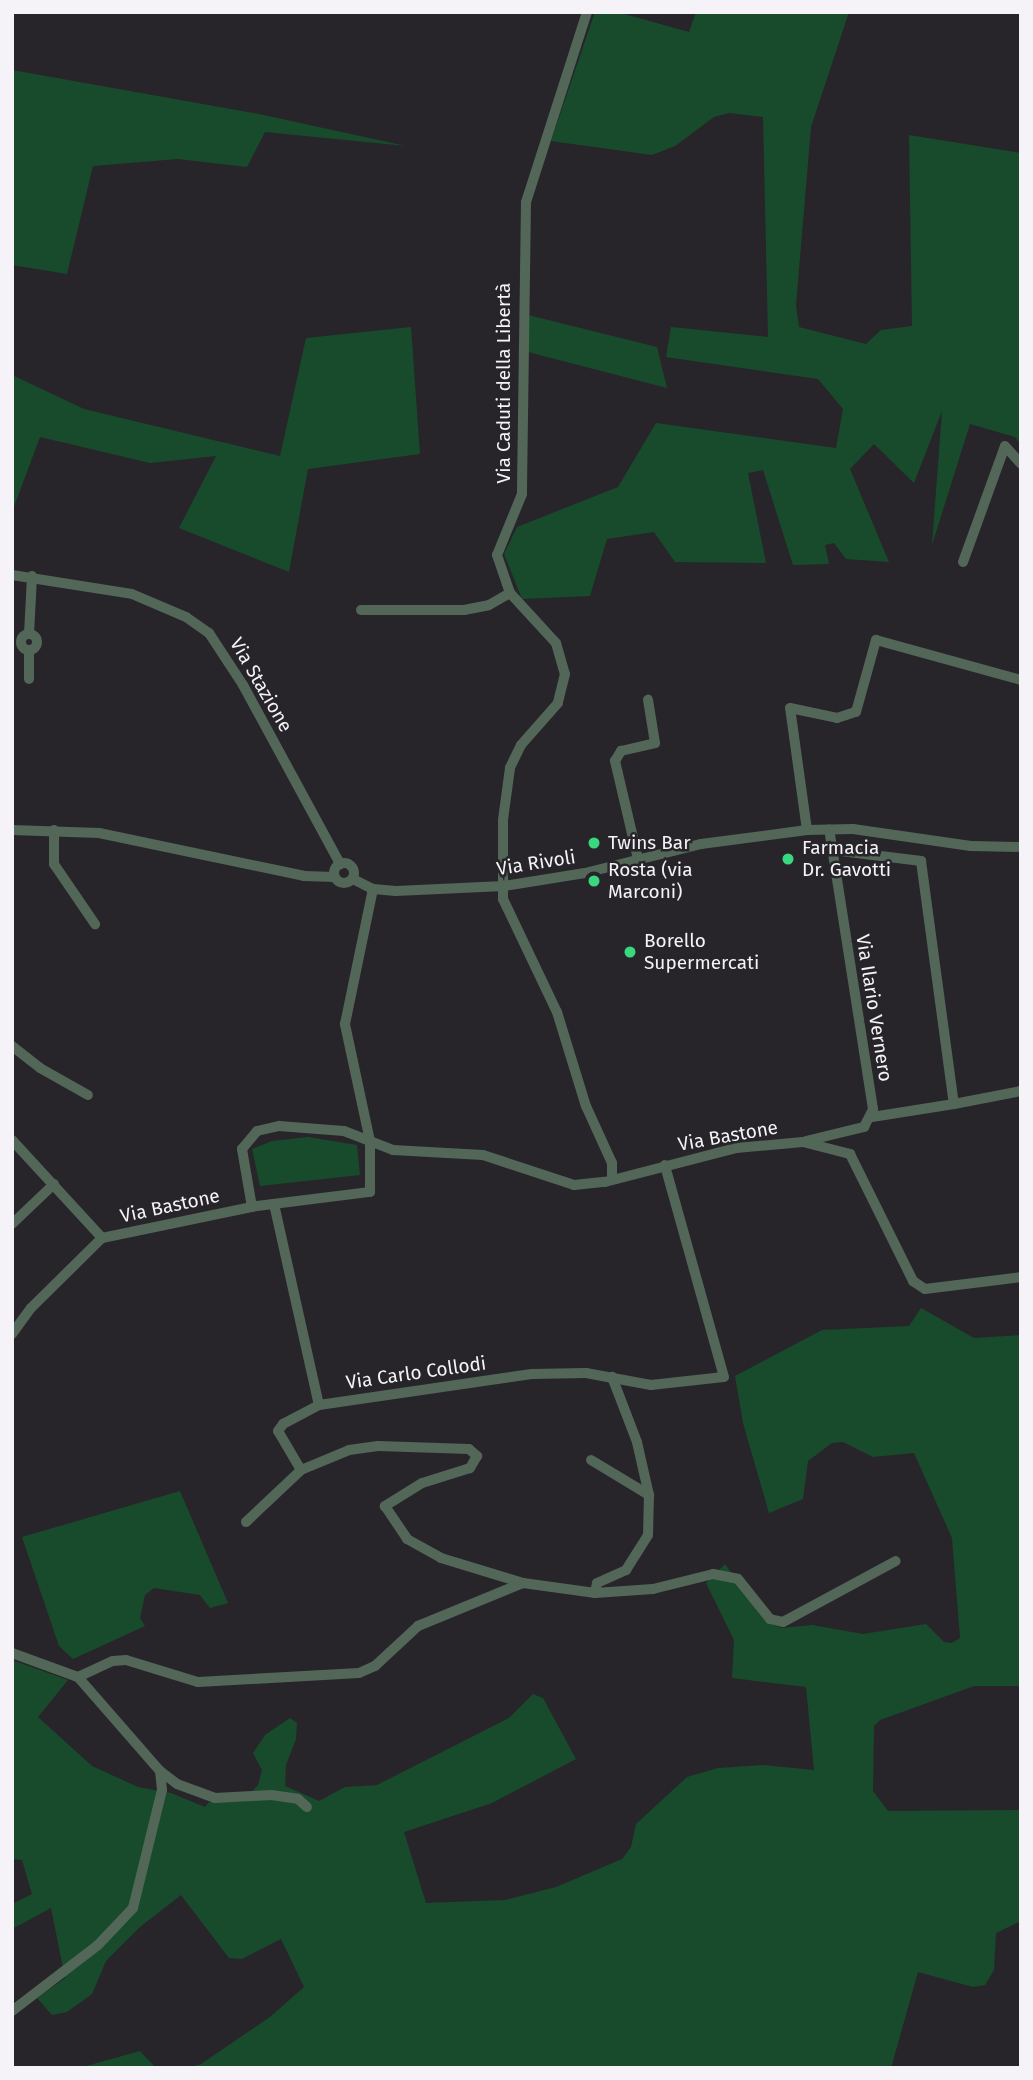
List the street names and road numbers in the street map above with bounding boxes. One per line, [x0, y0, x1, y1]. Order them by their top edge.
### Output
street label: Via Caduti della Libertà [493, 283, 515, 483]
street label: Via Stazione [225, 634, 297, 736]
street label: Via Rivoli [495, 846, 577, 880]
street label: Via Ilario Vernero [851, 933, 897, 1083]
street label: Via Bastone [676, 1116, 780, 1156]
street label: Via Bastone [118, 1184, 222, 1228]
street label: Via Carlo Collodi [344, 1352, 488, 1394]

